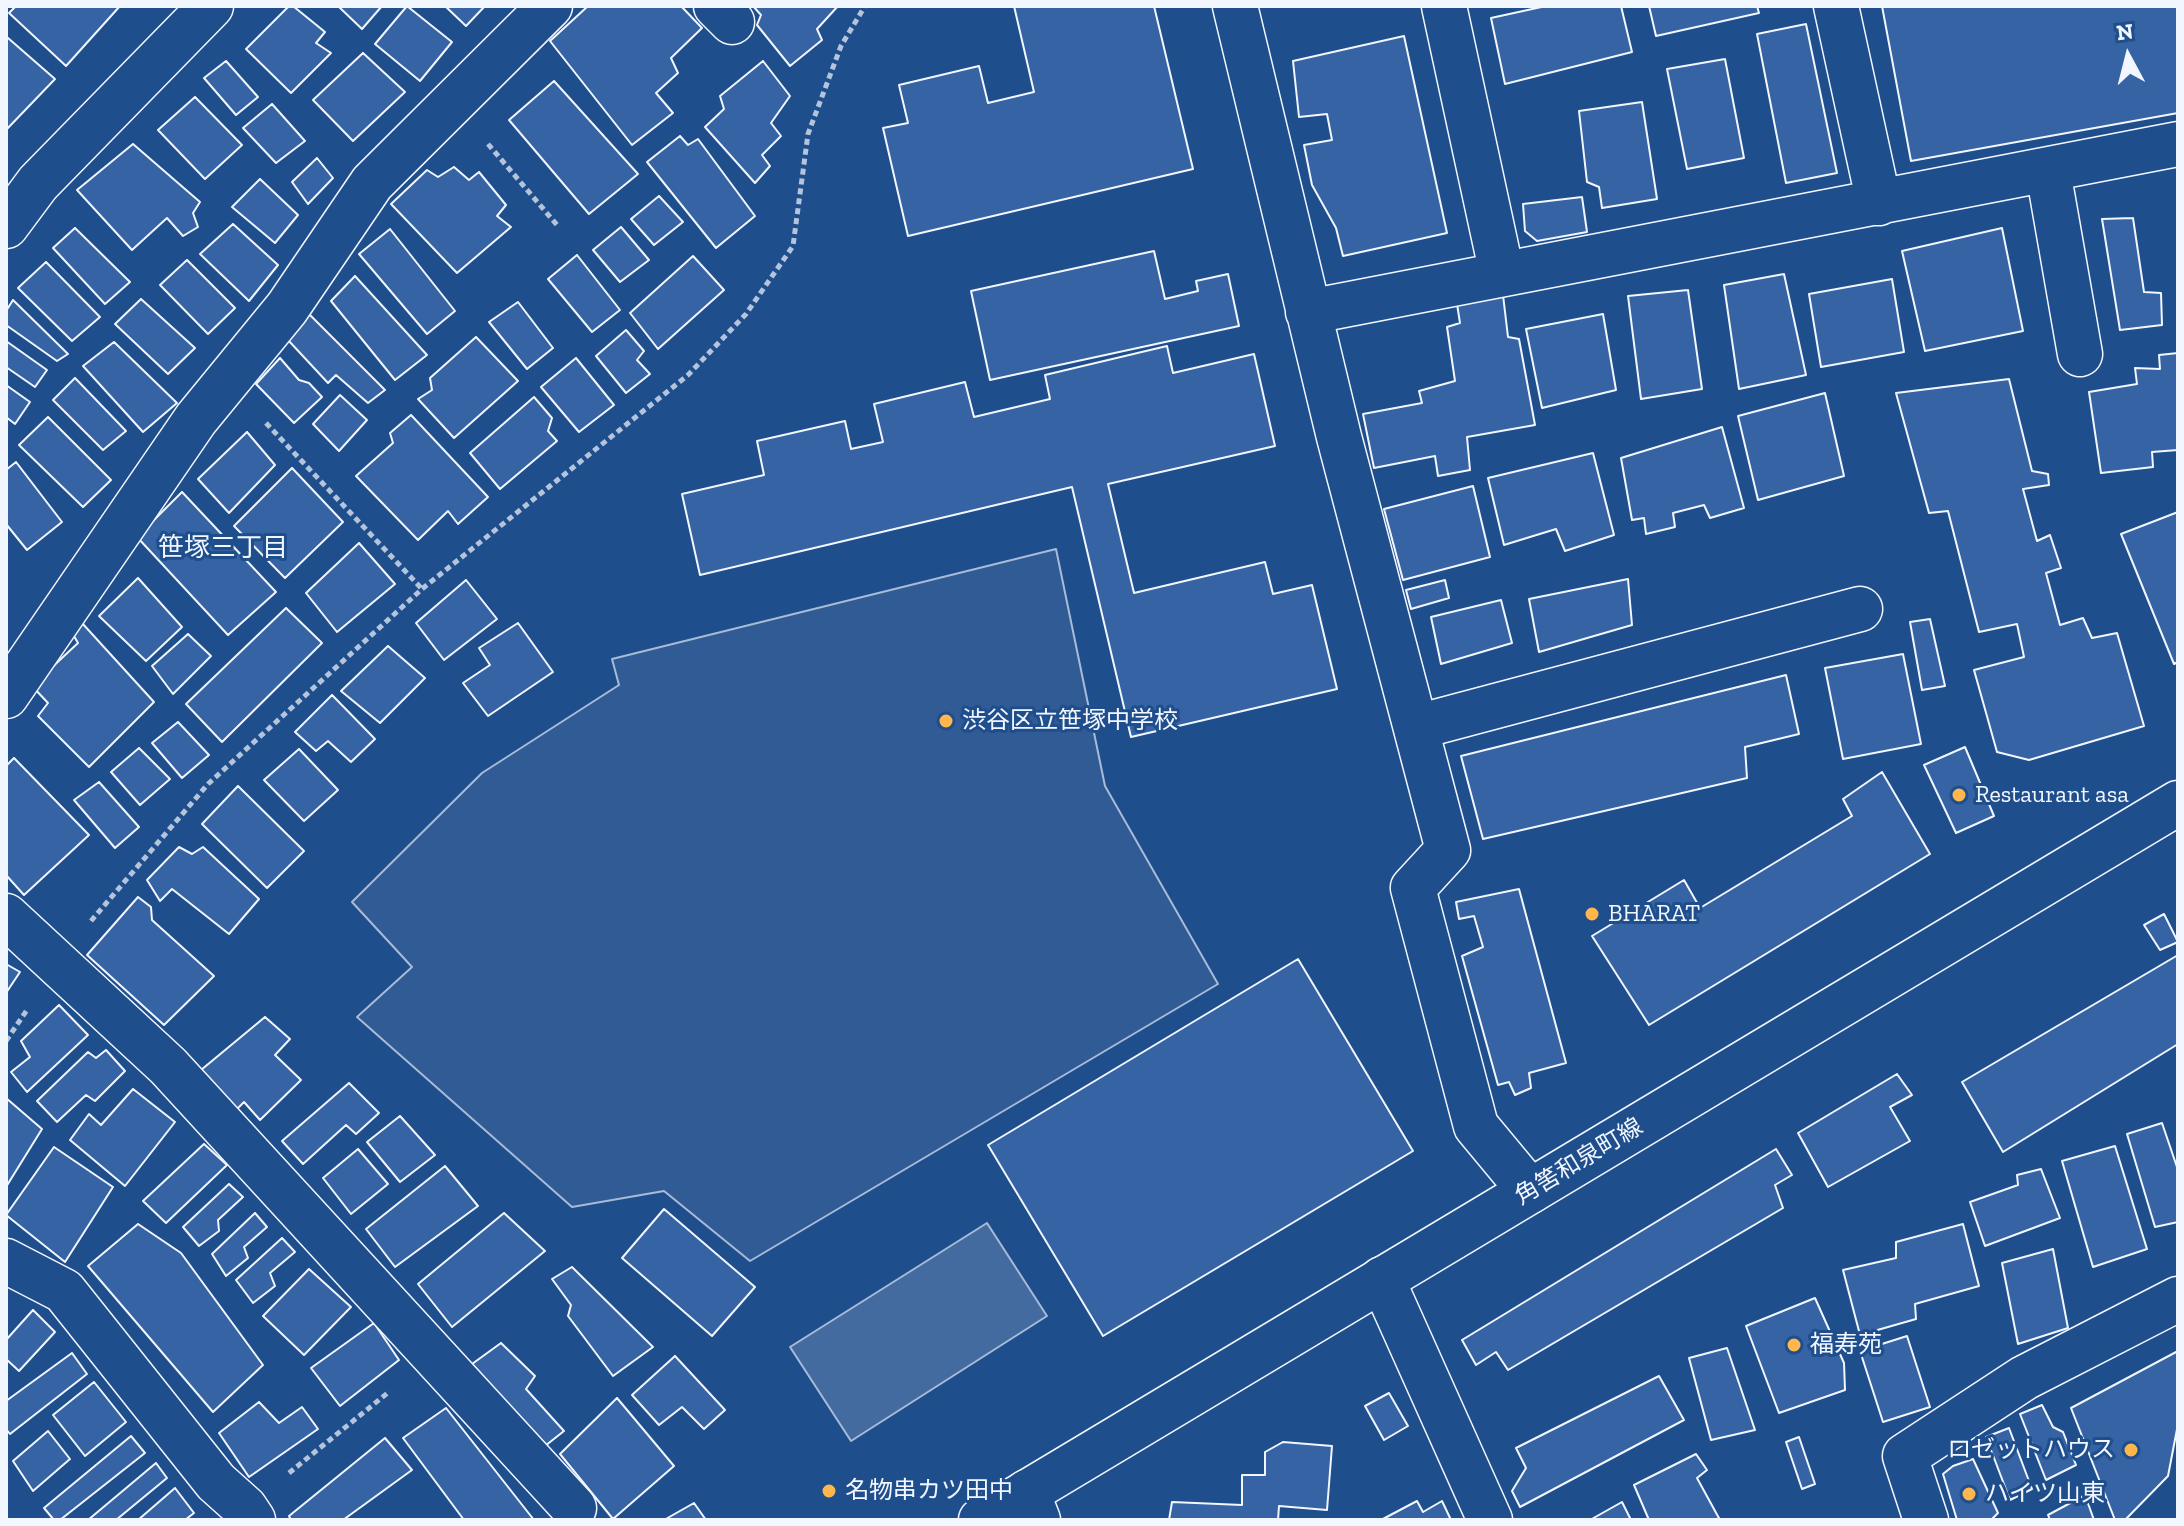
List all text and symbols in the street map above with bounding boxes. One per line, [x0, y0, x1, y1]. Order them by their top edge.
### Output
north arrow [2088, 16, 2168, 96]
text: N [2115, 17, 2135, 46]
district label: 笹塚三丁目 [158, 533, 288, 565]
place label: 渋谷区立笹塚中学校 [962, 707, 1178, 735]
marker: 渋谷区立笹塚中学校 [937, 712, 955, 730]
place label: Restaurant asa [1975, 781, 2129, 809]
marker: Restaurant asa [1950, 786, 1968, 804]
place label: BHARAT [1608, 900, 1700, 928]
marker: BHARAT [1583, 905, 1601, 923]
street label: 角筈和泉町線 [1510, 1113, 1648, 1211]
place label: 福寿苑 [1810, 1331, 1882, 1359]
marker: 福寿苑 [1785, 1336, 1803, 1354]
place label: ロゼットハウス [1947, 1436, 2115, 1464]
marker: ロゼットハウス [2122, 1441, 2140, 1459]
place label: 名物串カツ田中 [845, 1477, 1013, 1505]
place label: ハイツ山東 [1985, 1480, 2105, 1508]
marker: 名物串カツ田中 [820, 1482, 838, 1500]
marker: ハイツ山東 [1960, 1485, 1978, 1503]

